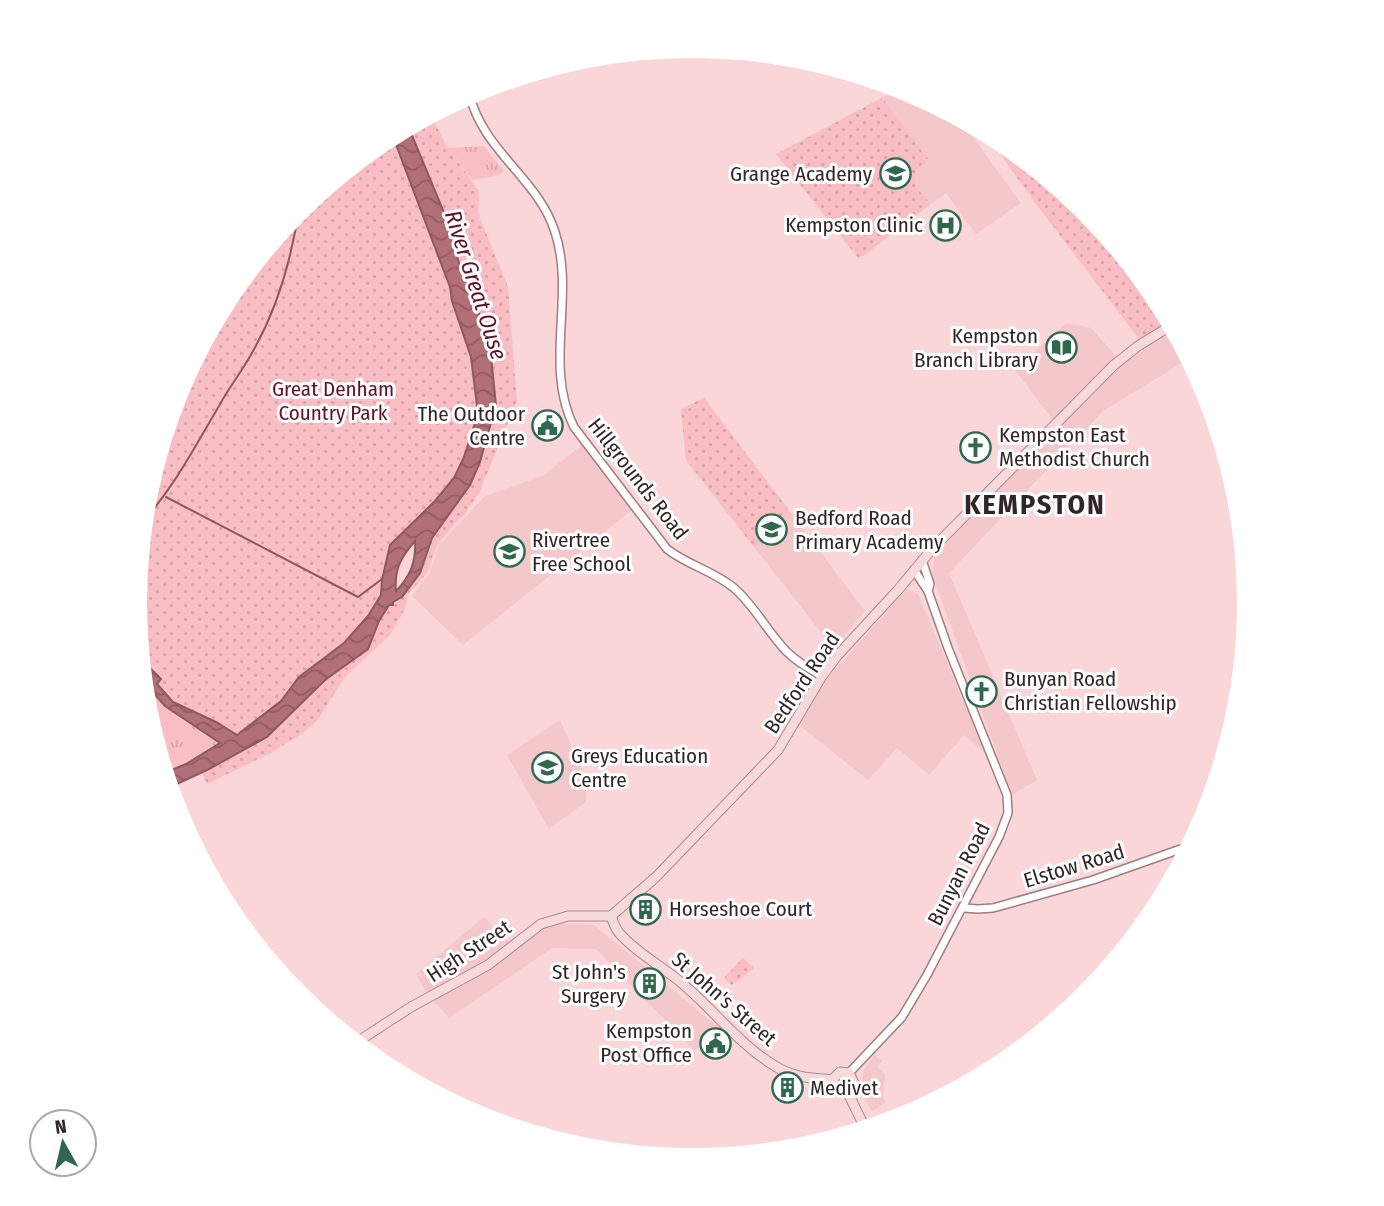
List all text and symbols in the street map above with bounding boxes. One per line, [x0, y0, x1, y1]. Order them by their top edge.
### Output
school or university icon: Grange Academy [878, 157, 912, 191]
place label: Grange Academy [730, 161, 873, 187]
water label: River Great Ouse [439, 207, 513, 363]
hospital icon: Kempston Clinic [929, 208, 963, 242]
place label: Kempston Clinic [785, 212, 923, 238]
place label: Kempston Branch Library [914, 323, 1039, 373]
library icon: Kempston Branch Library [1044, 331, 1078, 365]
park label: Great Denham Country Park [272, 376, 394, 426]
place label: The Outdoor Centre [418, 401, 526, 451]
public building icon: The Outdoor Centre [531, 409, 565, 443]
street label: Hillgrounds Road [582, 413, 694, 545]
place label: Kempston East Methodist Church [999, 422, 1150, 472]
church icon: Kempston East Methodist Church [959, 430, 993, 464]
district label: KEMPSTON [964, 488, 1106, 521]
place label: Bedford Road Primary Academy [795, 505, 944, 555]
school or university icon: Bedford Road Primary Academy [755, 513, 789, 547]
place label: Rivertree Free School [532, 527, 631, 577]
school or university icon: Rivertree Free School [492, 535, 526, 569]
street label: Bedford Road [759, 627, 845, 739]
place label: Bunyan Road Christian Fellowship [1004, 666, 1177, 716]
church icon: Bunyan Road Christian Fellowship [964, 674, 998, 708]
place label: Greys Education Centre [571, 743, 708, 793]
school or university icon: Greys Education Centre [531, 751, 565, 785]
street label: Bunyan Road [922, 818, 996, 930]
street label: Elstow Road [1020, 838, 1128, 894]
building icon: Horseshoe Court [629, 892, 663, 926]
place label: Horseshoe Court [669, 896, 812, 922]
street label: High Street [422, 914, 516, 988]
street label: St John's Street [666, 946, 782, 1052]
place label: St John's Surgery [552, 959, 627, 1009]
building icon: St John's Surgery [632, 967, 666, 1001]
place label: Kempston Post Office [600, 1018, 692, 1068]
public building icon: Kempston Post Office [698, 1026, 732, 1060]
building icon: Medivet [770, 1071, 804, 1105]
place label: Medivet [810, 1075, 878, 1101]
north arrow [28, 1108, 98, 1178]
text: N [53, 1114, 68, 1139]

